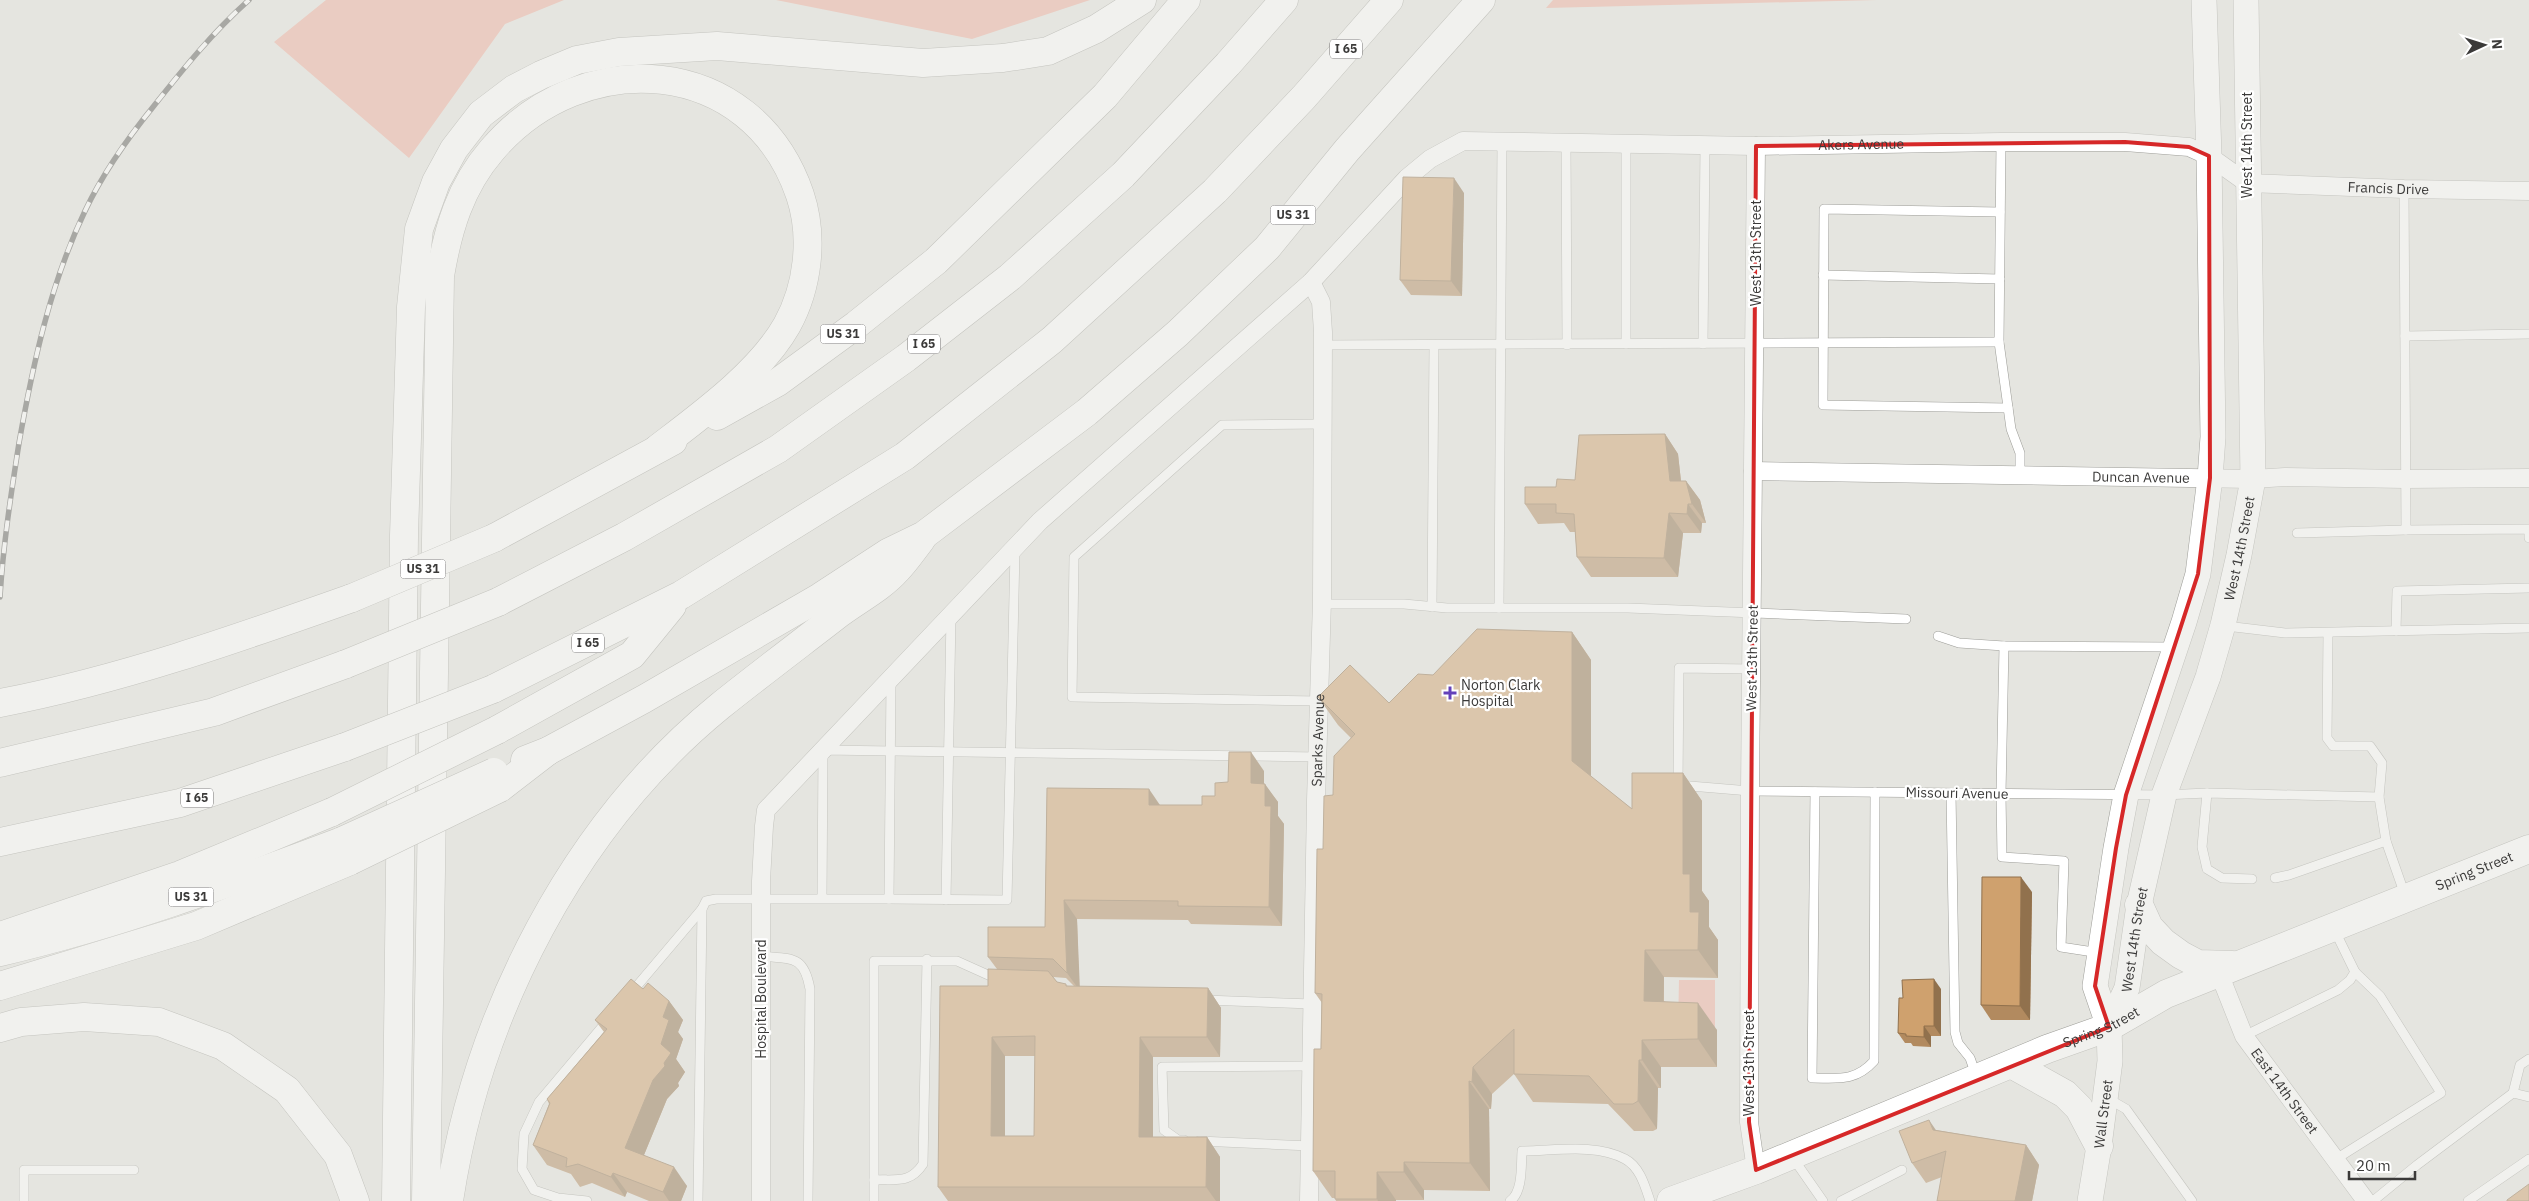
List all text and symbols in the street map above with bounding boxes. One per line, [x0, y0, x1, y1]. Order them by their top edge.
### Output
north arrow [2459, 20, 2509, 70]
text: N [2488, 38, 2506, 50]
road number: I 65 [1330, 40, 1362, 59]
street label: West 14th Street [2238, 92, 2256, 198]
street label: Akers Avenue [1818, 135, 1905, 154]
street label: Francis Drive [2347, 178, 2429, 198]
street label: West 13th Street [1747, 200, 1765, 306]
road number: US 31 [1270, 206, 1316, 224]
road number: US 31 [820, 324, 866, 344]
road number: I 65 [908, 334, 940, 354]
street label: Duncan Avenue [2092, 467, 2190, 487]
street label: West 14th Street [2220, 495, 2259, 602]
road number: US 31 [400, 560, 446, 578]
street label: West 13th Street [1742, 605, 1762, 711]
road number: I 65 [572, 634, 604, 652]
place label: Norton Clark Hospital [1461, 676, 1541, 710]
marker: Norton Clark Hospital [1443, 686, 1457, 700]
street label: Sparks Avenue [1307, 693, 1328, 787]
street label: Missouri Avenue [1905, 783, 2009, 803]
road number: I 65 [181, 788, 213, 808]
street label: Spring Street [2433, 847, 2516, 895]
street label: West 14th Street [2118, 885, 2152, 993]
road number: US 31 [168, 888, 214, 906]
street label: Hospital Boulevard [752, 939, 770, 1059]
street label: Spring Street [2060, 1002, 2143, 1052]
street label: West 13th Street [1740, 1010, 1758, 1116]
street label: East 14th Street [2247, 1044, 2322, 1137]
street label: Wall Street [2090, 1078, 2117, 1149]
scale bar [2349, 1148, 2415, 1180]
text: 20 m [2356, 1156, 2391, 1175]

